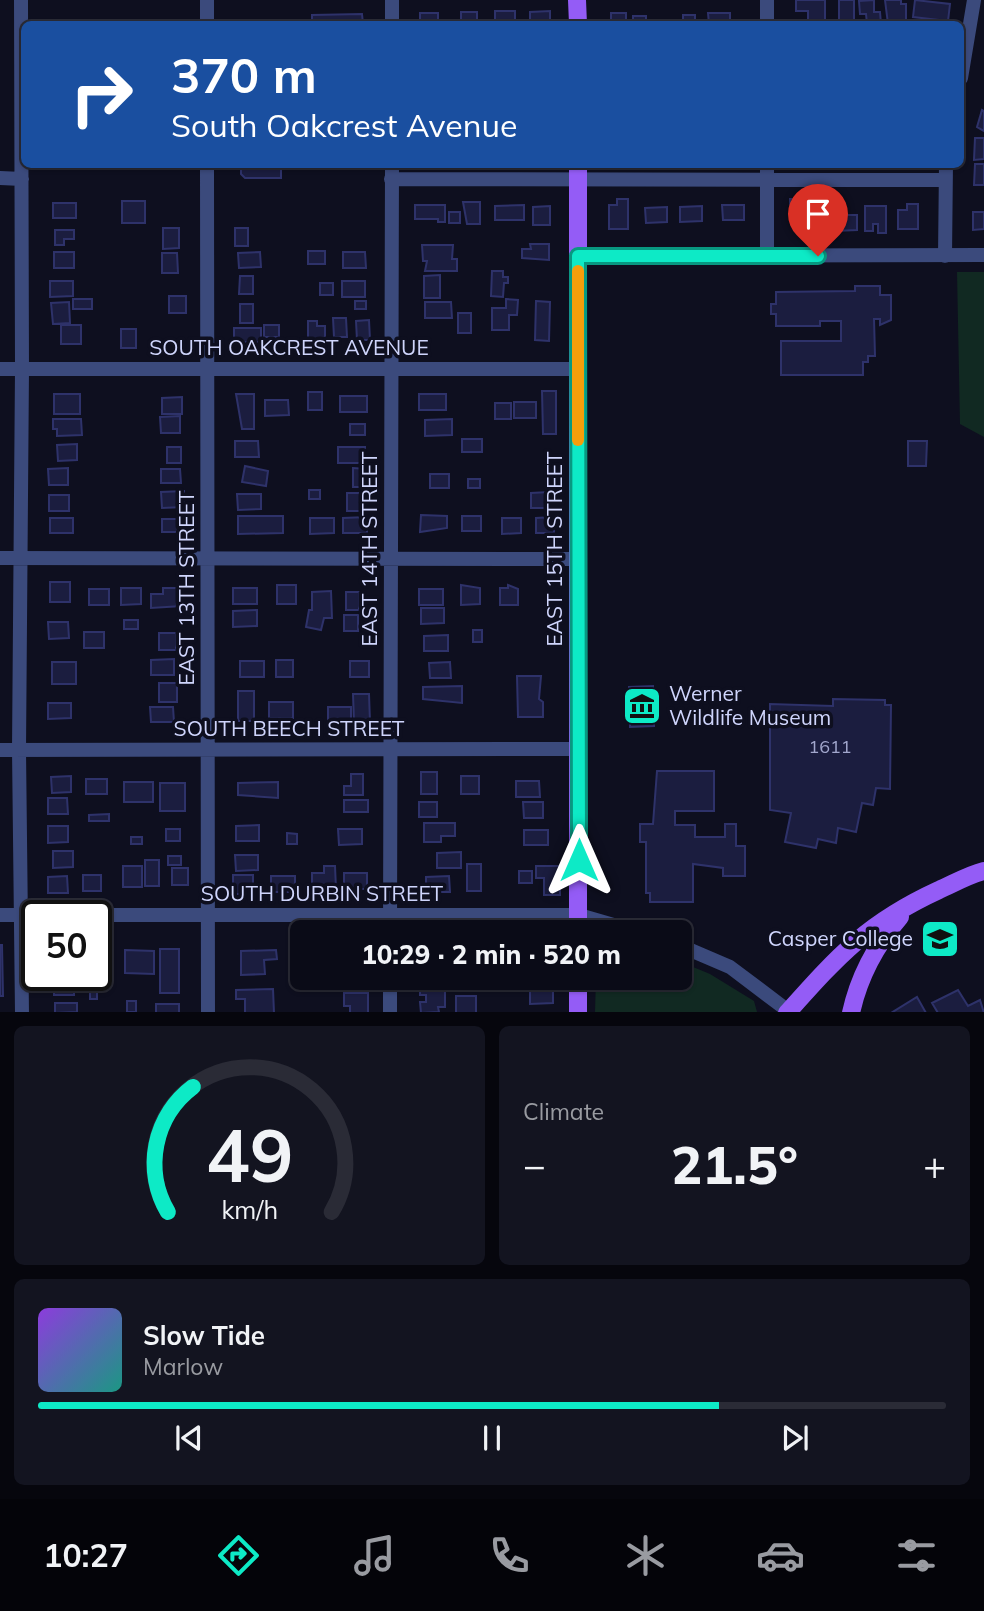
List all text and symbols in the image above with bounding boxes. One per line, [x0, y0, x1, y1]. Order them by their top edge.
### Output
text: 370 m [171, 44, 317, 105]
icon: right [56, 49, 147, 140]
text: South Oakcrest Avenue [171, 105, 517, 145]
pin [788, 184, 848, 256]
icon: arrive [799, 195, 837, 233]
street label: SOUTH OAKCREST AVENUE [149, 334, 429, 360]
street label: EAST 14TH STREET [356, 451, 382, 646]
street label: EAST 15TH STREET [541, 451, 567, 646]
street label: EAST 13TH STREET [173, 490, 199, 685]
place label: Werner Wildlife Museum [669, 680, 831, 730]
museum icon: Werner Wildlife Museum [621, 685, 663, 727]
street label: SOUTH BEECH STREET [174, 715, 405, 741]
house number: 1611 [808, 735, 852, 758]
position arrow [542, 823, 616, 897]
street label: SOUTH DURBIN STREET [201, 880, 444, 906]
speed limit sign: 50 [21, 900, 112, 991]
school or university icon: Casper College [919, 918, 961, 960]
place label: Casper College [768, 925, 913, 951]
text: 10:29 · 2 min · 520 m [361, 938, 621, 971]
text: Climate [523, 1097, 604, 1126]
text: 49 [206, 1109, 293, 1200]
text: 21.5° [671, 1132, 798, 1197]
text: − [523, 1141, 546, 1189]
text: + [923, 1141, 946, 1189]
text: km/h [221, 1193, 278, 1224]
text: Slow Tide [143, 1319, 265, 1352]
text: Marlow [143, 1352, 223, 1381]
icon: previous [170, 1419, 208, 1457]
icon: pause [473, 1419, 511, 1457]
icon: next [776, 1419, 814, 1457]
icon: directions [214, 1531, 263, 1580]
icon: music [350, 1531, 399, 1580]
icon: phone [485, 1531, 534, 1580]
icon: climate [621, 1531, 670, 1580]
icon: car [756, 1531, 805, 1580]
icon: filters [892, 1531, 941, 1580]
text: 10:27 [43, 1535, 128, 1575]

